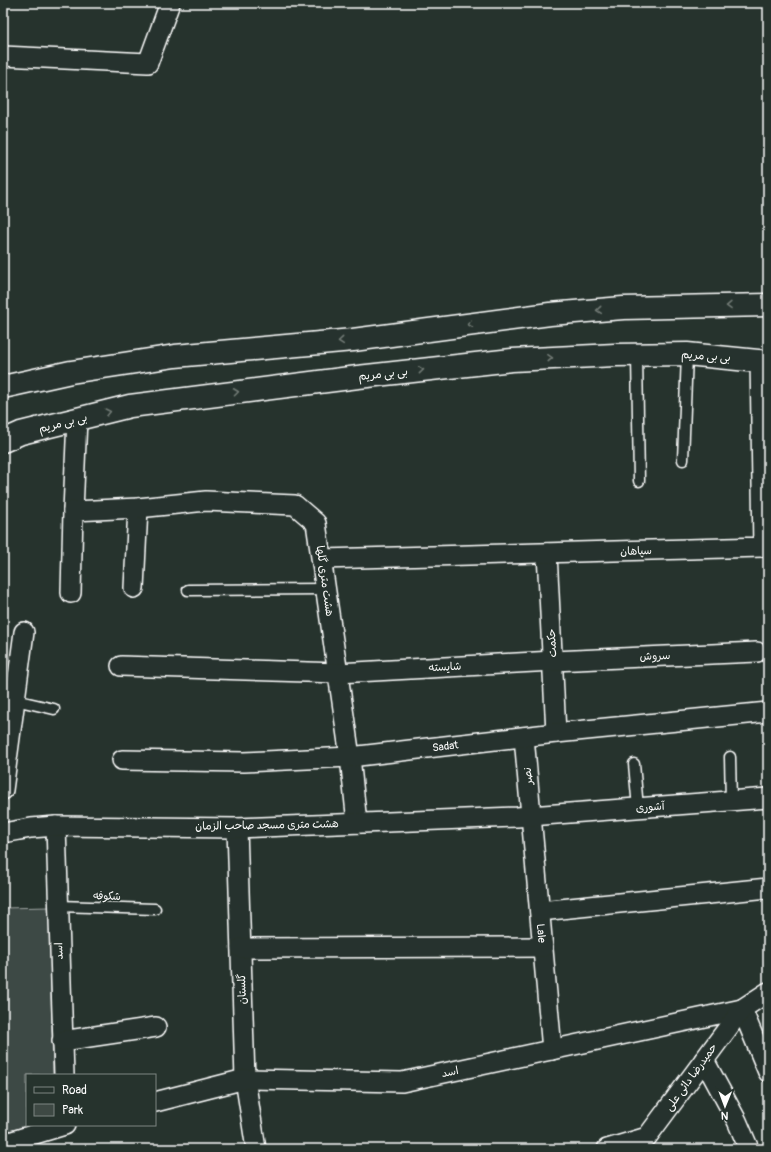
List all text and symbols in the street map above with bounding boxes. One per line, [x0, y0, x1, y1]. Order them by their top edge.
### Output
one-way arrow [726, 302, 732, 310]
one-way arrow [596, 305, 602, 314]
one-way arrow [467, 320, 473, 329]
one-way arrow [338, 336, 344, 345]
street label: بی بی مریم [681, 348, 731, 366]
one-way arrow [547, 354, 553, 363]
street label: بی بی مریم [358, 365, 409, 385]
one-way arrow [418, 366, 424, 375]
one-way arrow [233, 388, 239, 397]
one-way arrow [105, 408, 111, 416]
street label: بی بی مریم [37, 411, 89, 437]
street label: سپاهان [620, 544, 652, 558]
street label: هشت متری گلها [314, 545, 336, 617]
street label: حکمت [545, 628, 559, 658]
street label: سروش [639, 649, 671, 664]
street label: شایسته [428, 660, 462, 674]
street label: Sadat [431, 738, 460, 754]
street label: نصر [521, 767, 535, 786]
street label: آشوری [635, 799, 666, 815]
street label: هشت متری مسجد صاحب الزمان [195, 817, 339, 834]
street label: شکوفه [93, 889, 121, 904]
street label: Lale [534, 923, 549, 944]
street label: اسد [52, 942, 66, 960]
street label: گلستان [235, 973, 249, 1005]
street label: حمیدرضا دائی علی [662, 1041, 721, 1114]
street label: اسد [440, 1064, 460, 1080]
legend [26, 1074, 156, 1126]
text: Road [62, 1083, 87, 1098]
north arrow [705, 1086, 745, 1126]
text: Park [62, 1103, 83, 1118]
text: N [720, 1109, 729, 1122]

